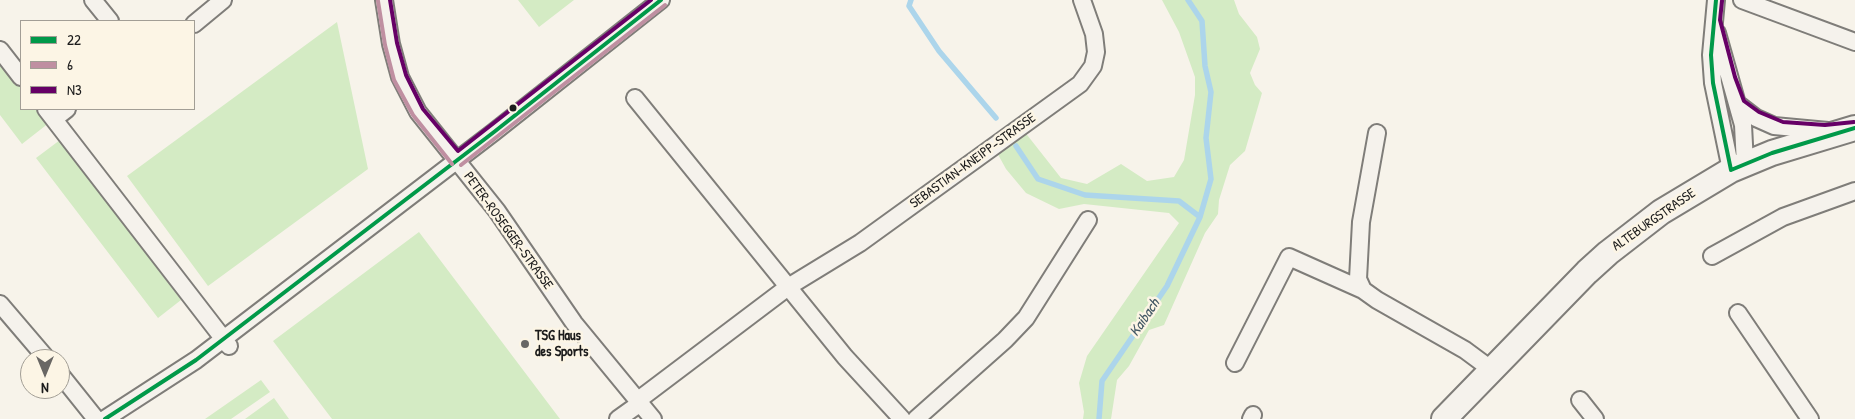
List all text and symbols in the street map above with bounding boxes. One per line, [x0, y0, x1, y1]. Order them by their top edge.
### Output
legend [20, 20, 195, 110]
text: 22 [67, 29, 81, 50]
text: 6 [67, 54, 73, 75]
text: N3 [67, 79, 82, 100]
unlabelled marker [508, 103, 518, 113]
street label: SEBASTIAN-KNEIPP-STRASSE [907, 110, 1039, 212]
street label: PETER-ROSEGGER-STRASSE [460, 169, 556, 293]
street label: ALTEBURGSTRASSE [1609, 185, 1699, 255]
water label: Kaibach [1126, 296, 1164, 340]
place label: TSG Haus des Sports [535, 328, 588, 361]
marker: TSG Haus des Sports [519, 338, 531, 350]
north arrow [20, 349, 70, 399]
text: N [41, 379, 49, 398]

